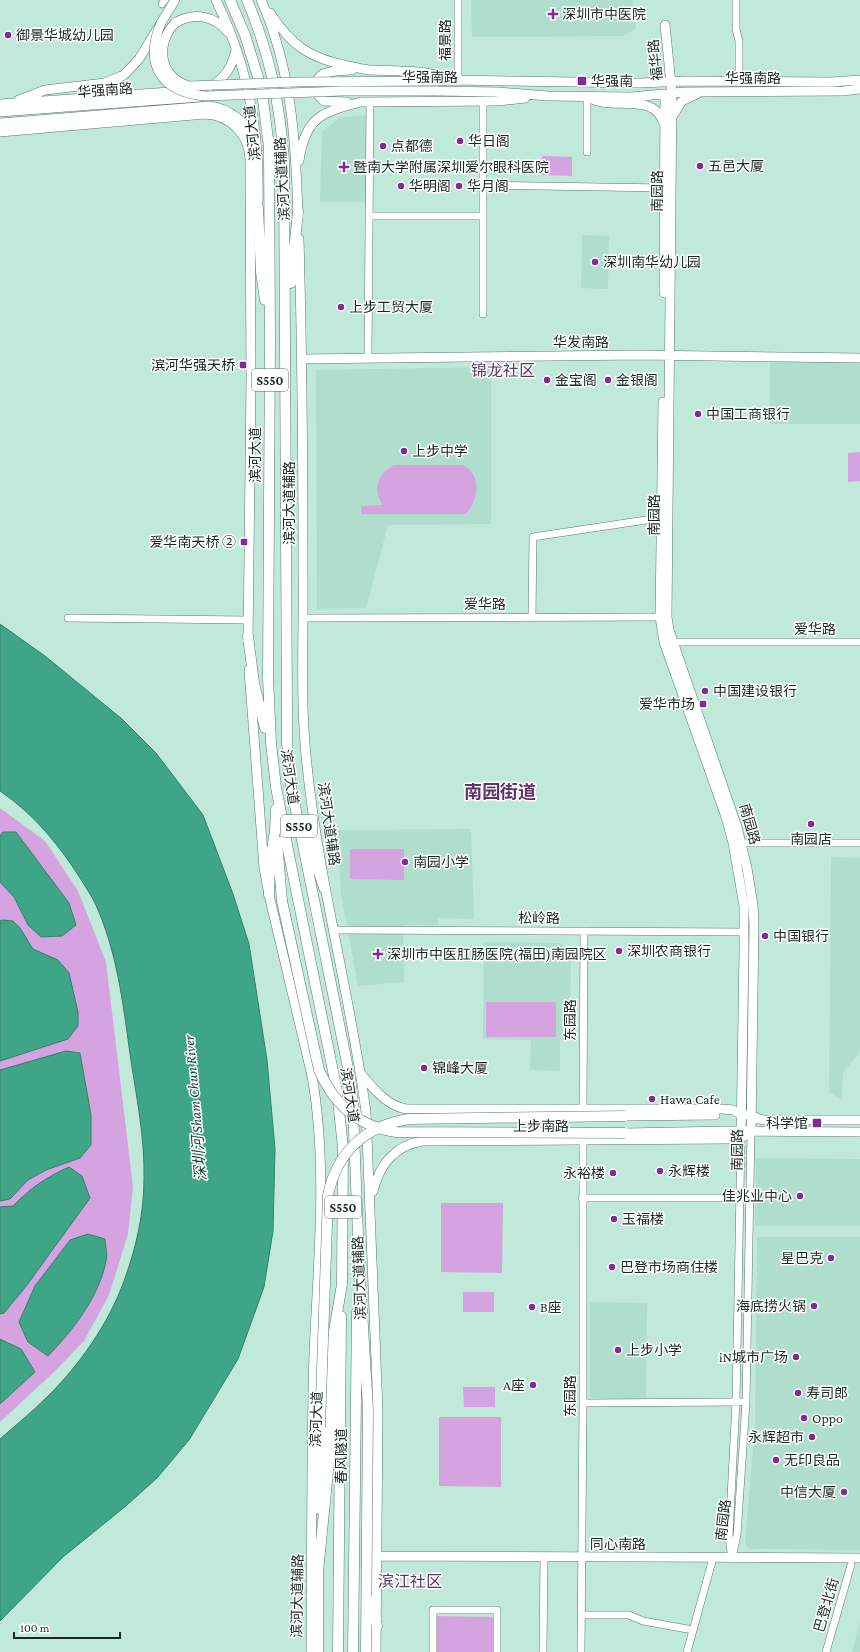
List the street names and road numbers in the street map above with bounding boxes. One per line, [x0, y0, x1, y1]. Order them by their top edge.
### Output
street label: 福景路 [437, 19, 453, 61]
street label: 福华路 [645, 38, 665, 82]
street label: 华强南路 [402, 69, 458, 85]
street label: 华强南路 [725, 70, 781, 86]
street label: 华强南路 [77, 80, 133, 100]
street label: 滨河大道 [241, 104, 263, 162]
street label: 滨河大道辅路 [272, 137, 292, 221]
street label: 南园路 [649, 170, 665, 212]
street label: 华发南路 [553, 334, 609, 350]
road number: S550 [252, 369, 288, 391]
street label: 滨河大道 [247, 427, 263, 483]
street label: 滨河大道辅路 [281, 461, 297, 545]
street label: 南园路 [646, 494, 662, 536]
street label: 爱华路 [464, 596, 506, 612]
street label: 爱华路 [794, 621, 836, 637]
street label: 滨河大道 [278, 748, 302, 806]
street label: 滨河大道辅路 [315, 781, 343, 867]
street label: 南园路 [737, 802, 763, 846]
road number: S550 [281, 815, 317, 837]
street label: 松岭路 [518, 910, 560, 926]
street label: 东园路 [562, 999, 578, 1041]
street label: 滨河大道 [338, 1066, 362, 1124]
street label: 上步南路 [513, 1118, 569, 1134]
street label: 南园路 [729, 1129, 745, 1171]
road number: S550 [325, 1196, 361, 1218]
street label: 滨河大道辅路 [350, 1236, 368, 1320]
street label: 东园路 [562, 1375, 578, 1417]
street label: 滨河大道 [307, 1391, 325, 1447]
street label: 春风隧道 [333, 1428, 349, 1484]
street label: 南园路 [713, 1498, 733, 1542]
street label: 同心南路 [590, 1536, 646, 1552]
street label: 滨河大道辅路 [288, 1554, 306, 1638]
street label: 巴登北街 [811, 1576, 841, 1634]

